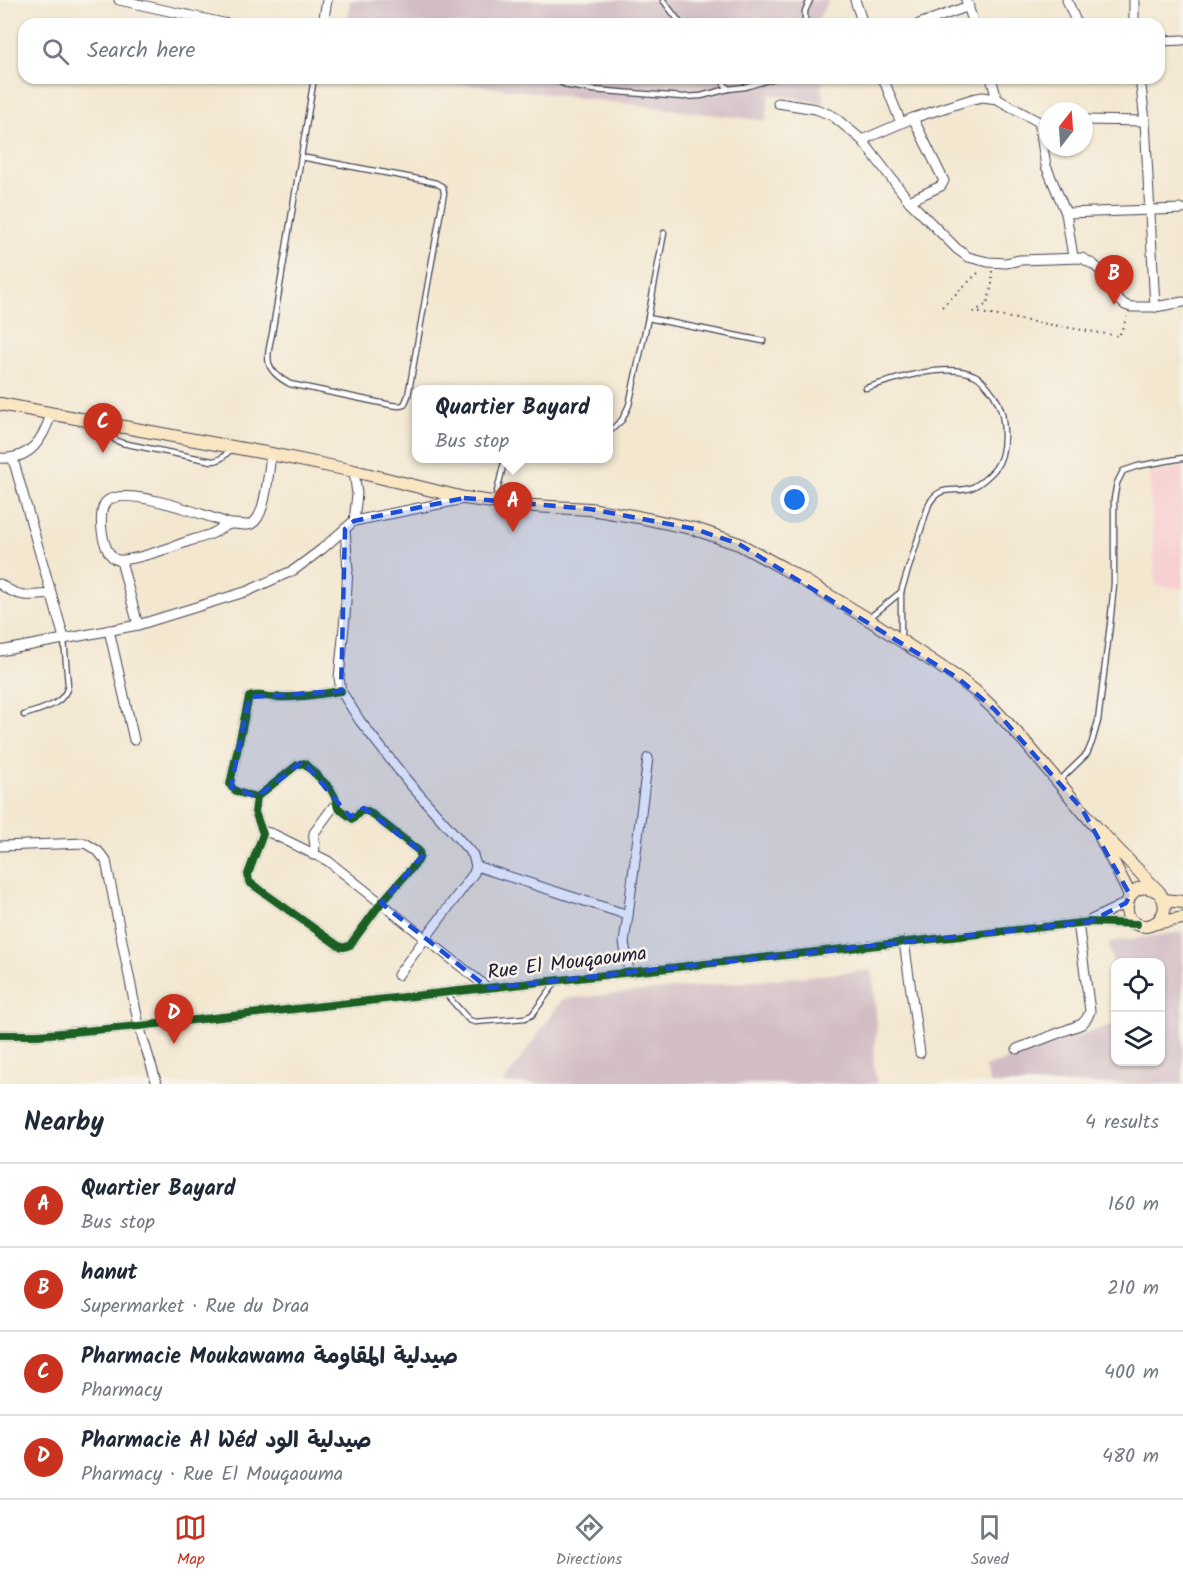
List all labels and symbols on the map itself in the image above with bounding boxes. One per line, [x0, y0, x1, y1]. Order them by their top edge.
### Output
north arrow [1039, 102, 1093, 156]
pin: B [1094, 256, 1134, 305]
pin: C [84, 404, 122, 453]
pin: A [494, 482, 532, 532]
your location [780, 485, 809, 514]
street label: Rue El Mouqaouma [486, 938, 649, 990]
pin: D [154, 994, 194, 1044]

